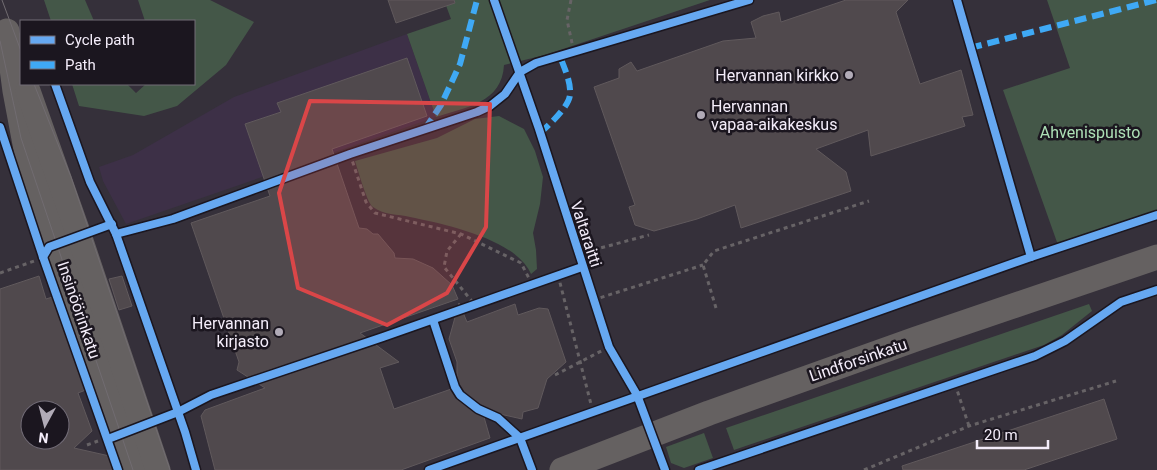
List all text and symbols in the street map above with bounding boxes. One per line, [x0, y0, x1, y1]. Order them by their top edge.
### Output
legend [20, 20, 195, 85]
text: Cycle path [65, 31, 135, 49]
text: Path [65, 56, 96, 74]
place label: Hervannan kirkko [715, 66, 839, 85]
marker: Hervannan kirkko [843, 69, 855, 81]
place label: Hervannan vapaa-aikakeskus [711, 97, 837, 134]
marker: Hervannan vapaa-aikakeskus [695, 109, 707, 121]
park label: Ahvenispuisto [1040, 123, 1140, 142]
street label: Valtaraitti [566, 199, 606, 269]
street label: Insinöörinkatu [54, 259, 104, 361]
place label: Hervannan kirjasto [192, 314, 269, 351]
marker: Hervannan kirjasto [273, 326, 285, 338]
street label: Lindforsinkatu [807, 334, 909, 386]
north arrow [20, 400, 70, 450]
scale bar [977, 418, 1048, 450]
text: 20 m [984, 426, 1018, 444]
text: N [38, 429, 49, 446]

